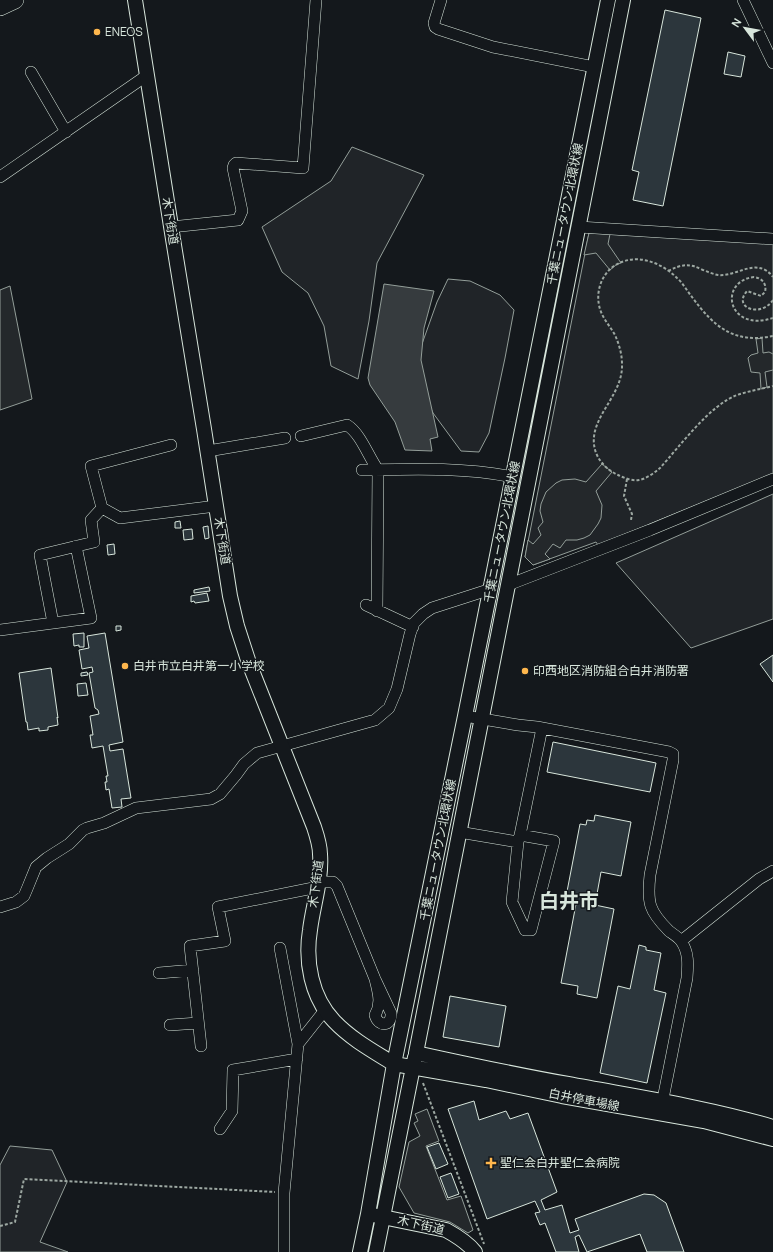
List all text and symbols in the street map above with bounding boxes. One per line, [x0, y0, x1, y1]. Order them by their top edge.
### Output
north arrow [725, 8, 765, 48]
text: N [728, 15, 745, 30]
place label: ENEOS [105, 23, 143, 40]
marker: ENEOS [92, 27, 102, 37]
street label: 千葉ニュータウン北環状線 [542, 142, 587, 286]
street label: 木下街道 [158, 196, 183, 246]
street label: 千葉ニュータウン北環状線 [479, 460, 524, 604]
street label: 木下街道 [210, 516, 235, 566]
place label: 白井市立白井第一小学校 [133, 657, 265, 674]
marker: 白井市立白井第一小学校 [120, 661, 130, 671]
place label: 印西地区消防組合白井消防署 [533, 662, 689, 679]
marker: 印西地区消防組合白井消防署 [520, 666, 530, 676]
street label: 千葉ニュータウン北環状線 [415, 778, 460, 922]
street label: 木下街道 [304, 859, 327, 909]
district label: 白井市 [539, 887, 599, 914]
street label: 白井停車場線 [547, 1084, 621, 1115]
place label: 聖仁会白井聖仁会病院 [500, 1154, 620, 1171]
marker: 聖仁会白井聖仁会病院 [485, 1157, 497, 1169]
street label: 木下街道 [396, 1211, 446, 1238]

